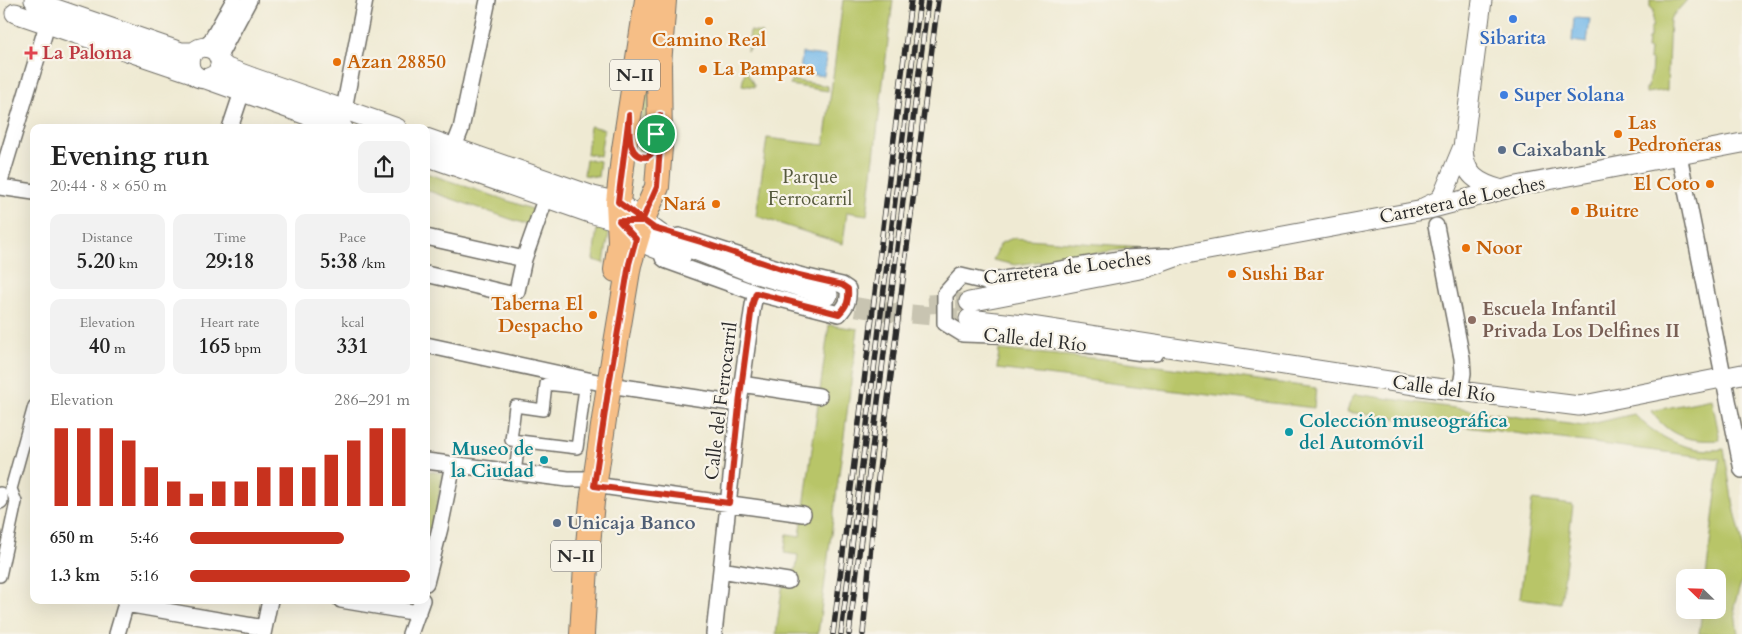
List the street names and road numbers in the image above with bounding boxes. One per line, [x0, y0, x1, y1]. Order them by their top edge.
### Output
road number: N-II [610, 60, 660, 90]
street label: Carretera de Loeches [1377, 170, 1547, 230]
street label: Carretera de Loeches [982, 245, 1152, 291]
street label: Calle del Ferrocarril [698, 320, 744, 482]
street label: Calle del Río [982, 322, 1088, 358]
street label: Calle del Río [1391, 369, 1497, 409]
road number: N-II [551, 540, 601, 572]

